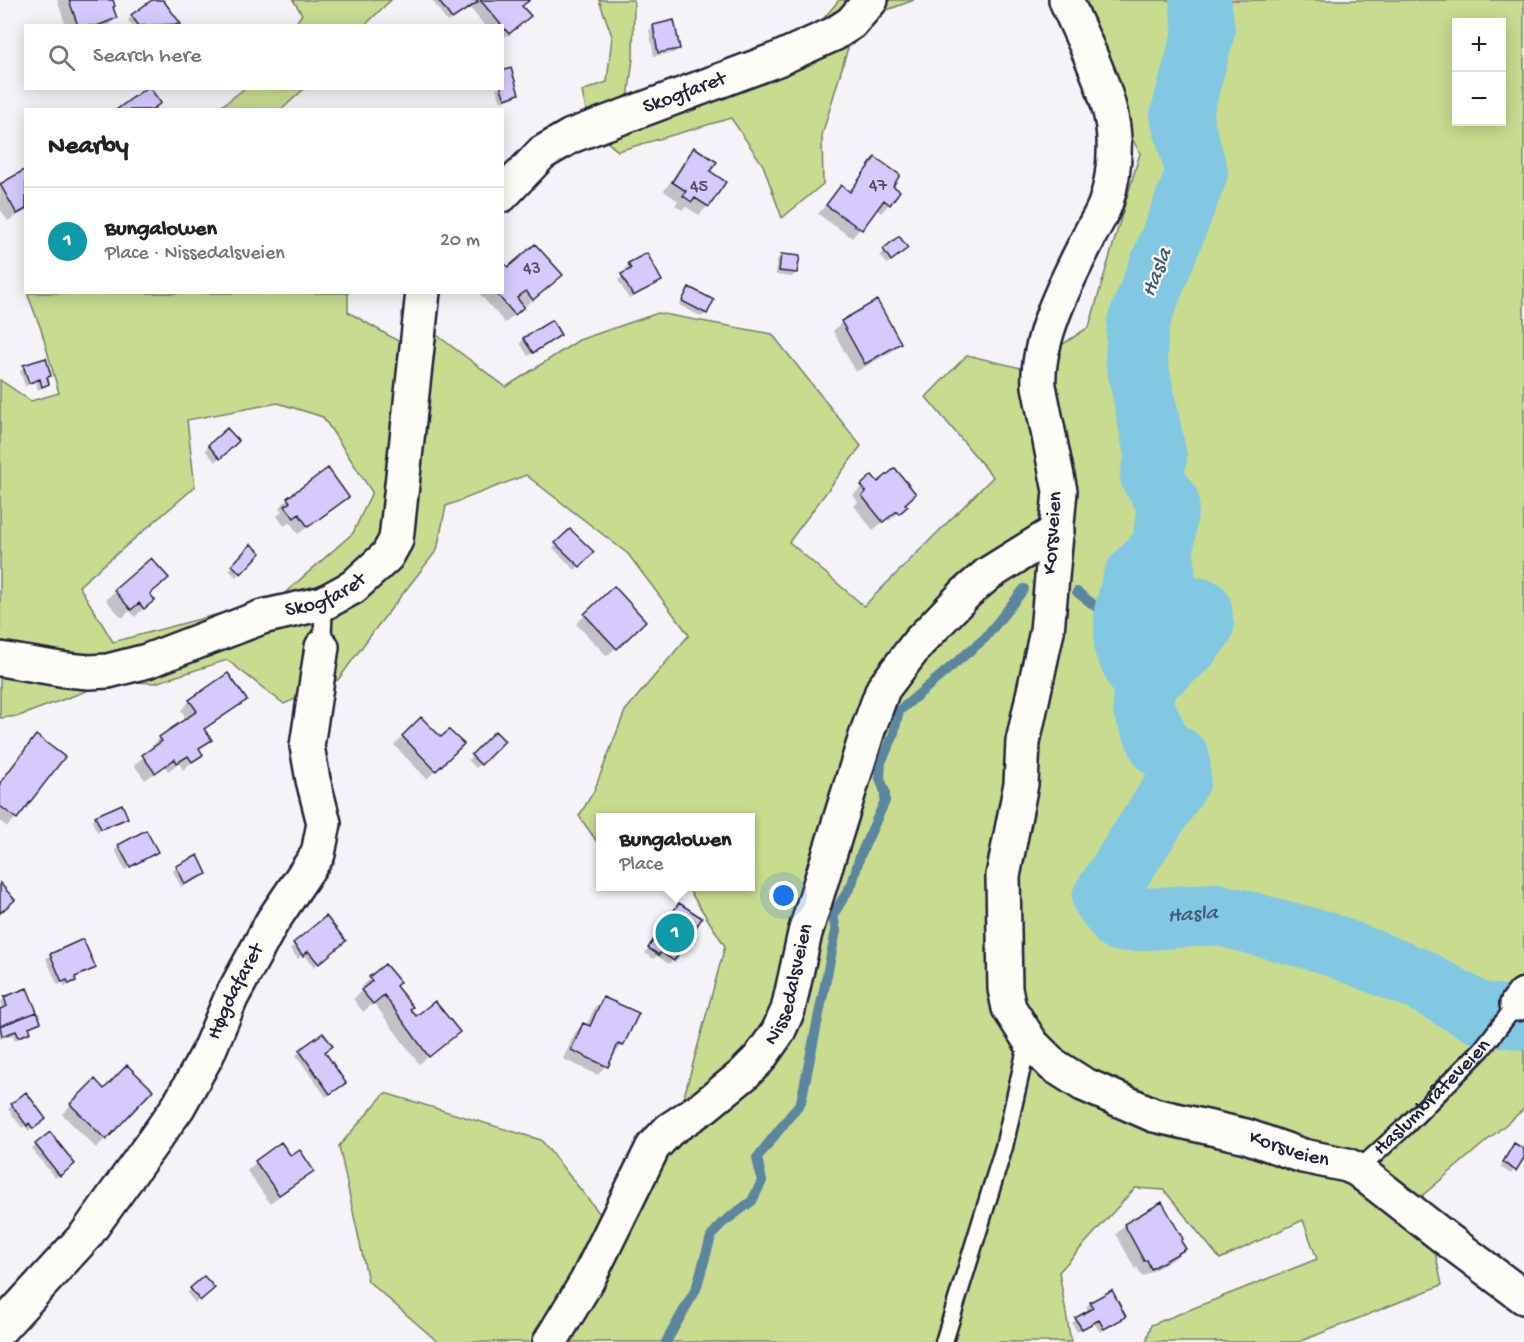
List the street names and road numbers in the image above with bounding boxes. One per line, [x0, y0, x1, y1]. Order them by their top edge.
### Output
street label: Skogfaret [640, 66, 732, 121]
street label: Korsveien [1039, 491, 1069, 575]
street label: Skogfaret [283, 566, 374, 624]
street label: Nissedalsveien [760, 921, 820, 1051]
street label: Høgdafaret [202, 938, 271, 1044]
street label: Haslumbråteveien [1369, 1034, 1497, 1162]
street label: Korsveien [1245, 1125, 1331, 1174]

